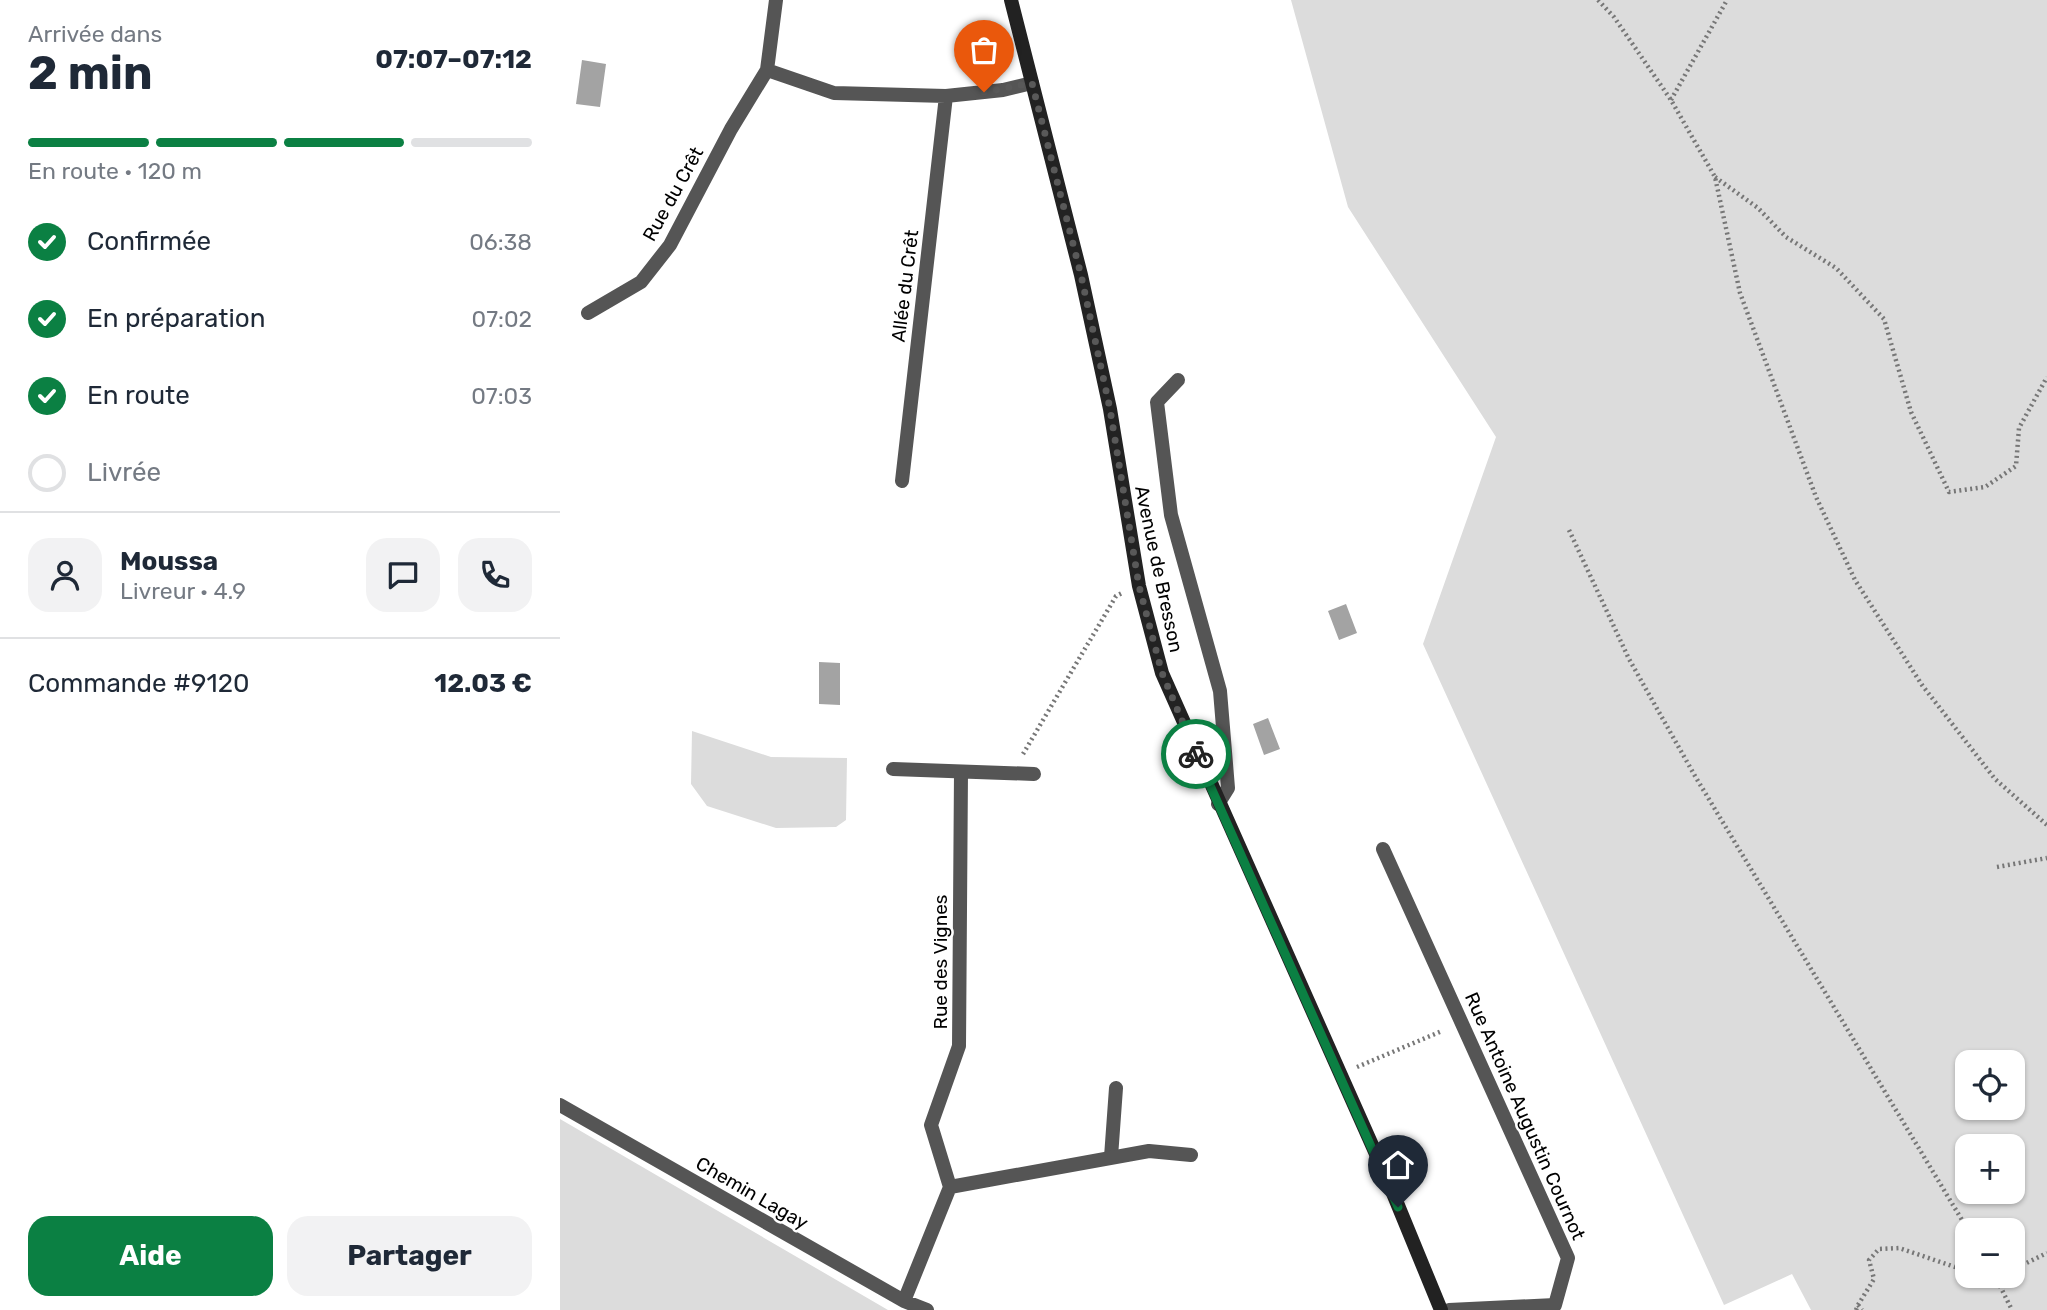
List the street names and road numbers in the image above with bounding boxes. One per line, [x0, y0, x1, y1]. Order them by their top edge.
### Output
street label: Rue du Crêt [638, 142, 709, 245]
street label: Allée du Crêt [887, 228, 923, 343]
street label: Avenue de Bresson [1130, 483, 1188, 655]
street label: Rue des Vignes [929, 894, 952, 1030]
street label: Rue Antoine Augustin Cournot [1460, 989, 1590, 1244]
street label: Chemin Lagay [692, 1152, 812, 1234]

